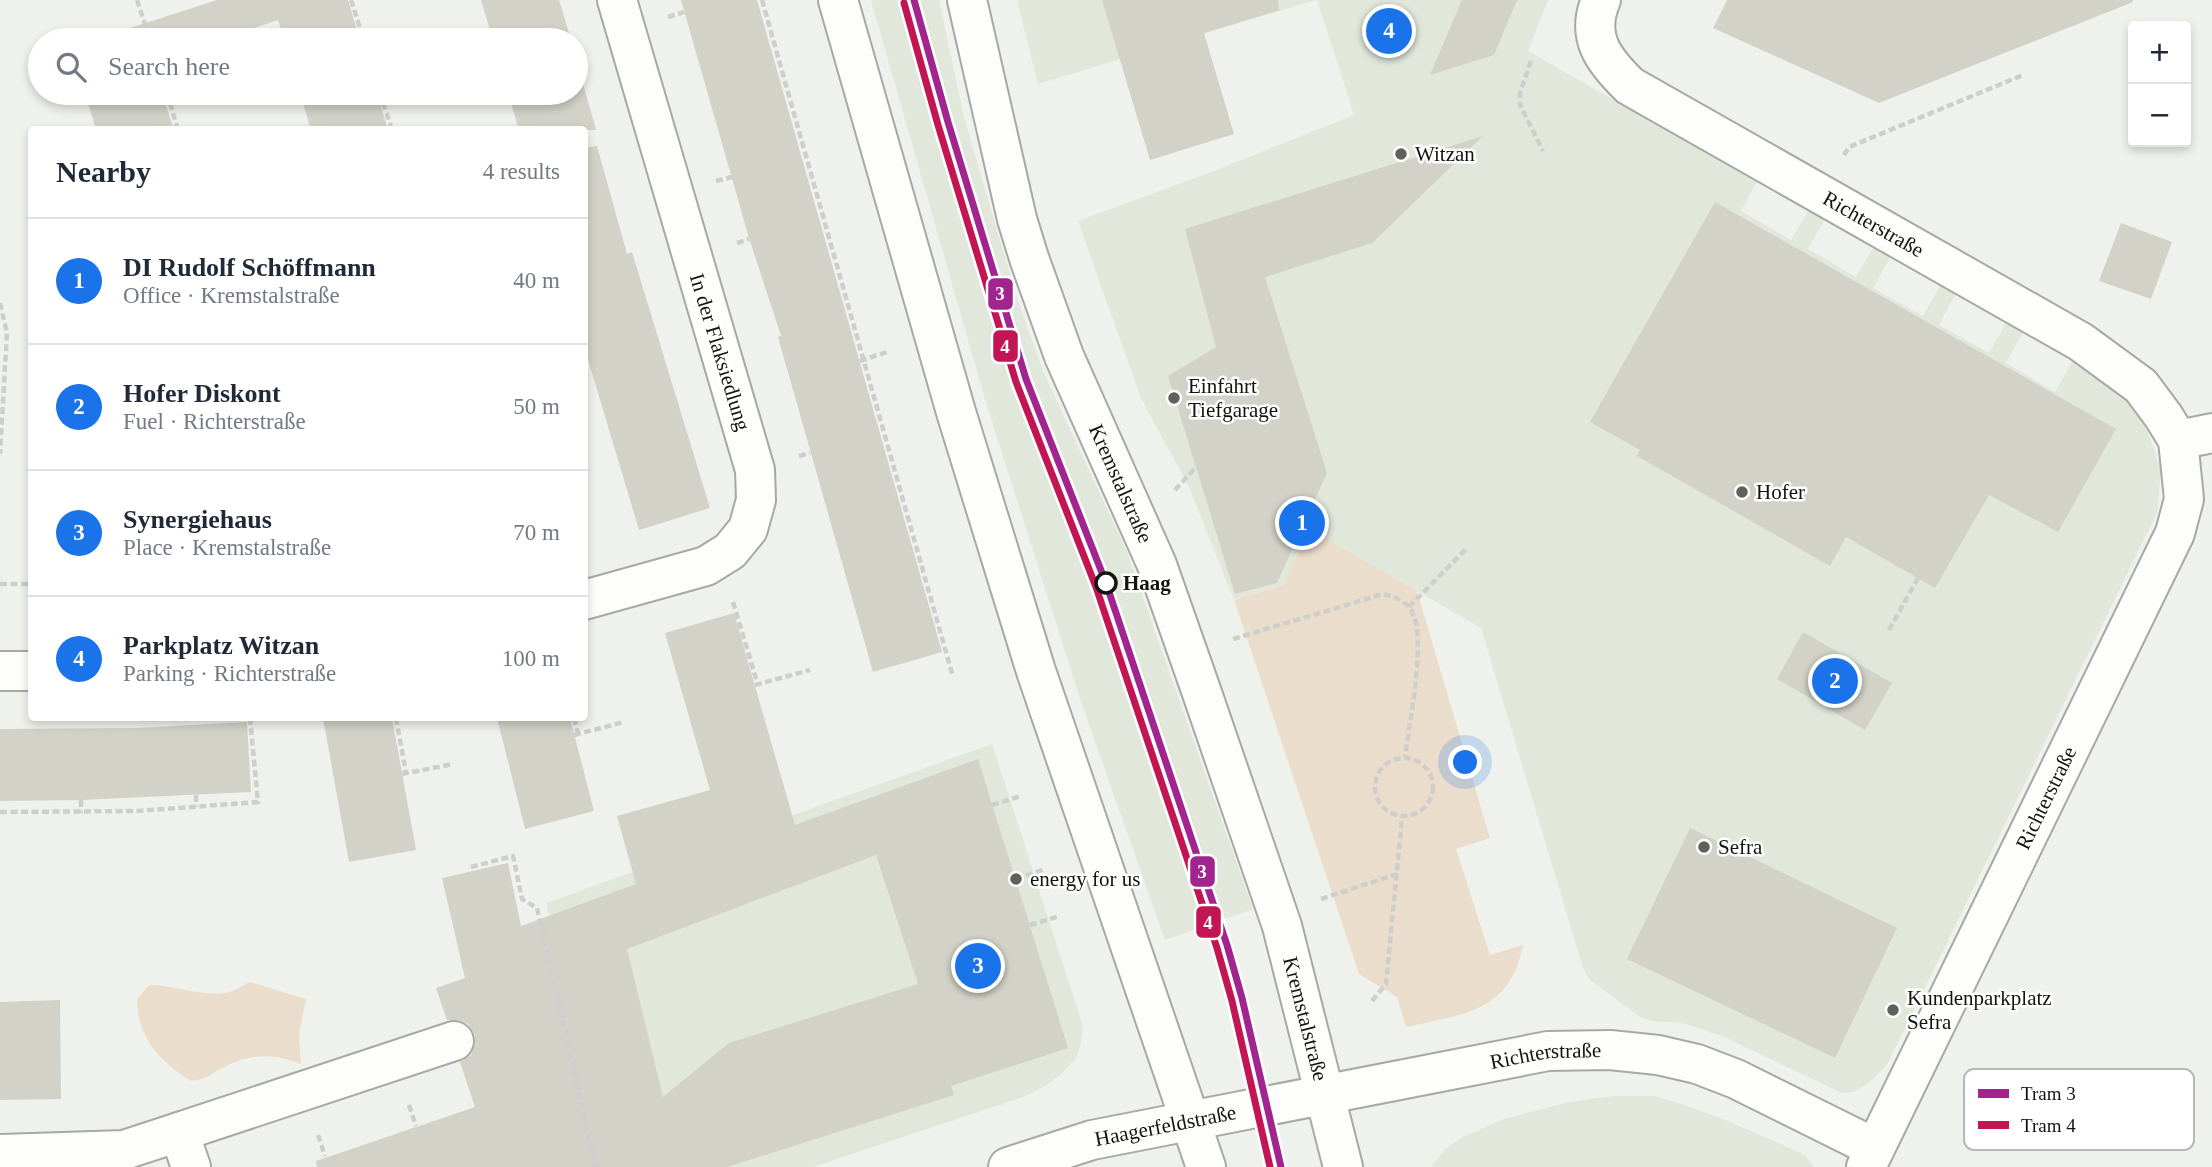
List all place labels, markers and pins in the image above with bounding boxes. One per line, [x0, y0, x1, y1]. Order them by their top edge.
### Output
pin: 4 [1366, 5, 1412, 57]
place label: Witzan [1415, 142, 1475, 166]
marker: Witzan [1393, 146, 1409, 162]
place label: Einfahrt Tiefgarage [1188, 374, 1278, 422]
marker: Einfahrt Tiefgarage [1166, 390, 1182, 406]
place label: Hofer [1756, 480, 1805, 504]
marker: Hofer [1734, 484, 1750, 500]
pin: 1 [1279, 497, 1325, 549]
place label: Haag [1123, 571, 1171, 595]
marker: Haag [1095, 572, 1117, 594]
pin: 2 [1812, 655, 1858, 707]
place label: Sefra [1718, 835, 1763, 859]
marker: Sefra [1696, 839, 1712, 855]
place label: energy for us [1030, 867, 1140, 891]
marker: energy for us [1008, 871, 1024, 887]
pin: 3 [955, 940, 1001, 992]
place label: Kundenparkplatz Sefra [1907, 986, 2052, 1034]
marker: Kundenparkplatz Sefra [1885, 1002, 1901, 1018]

